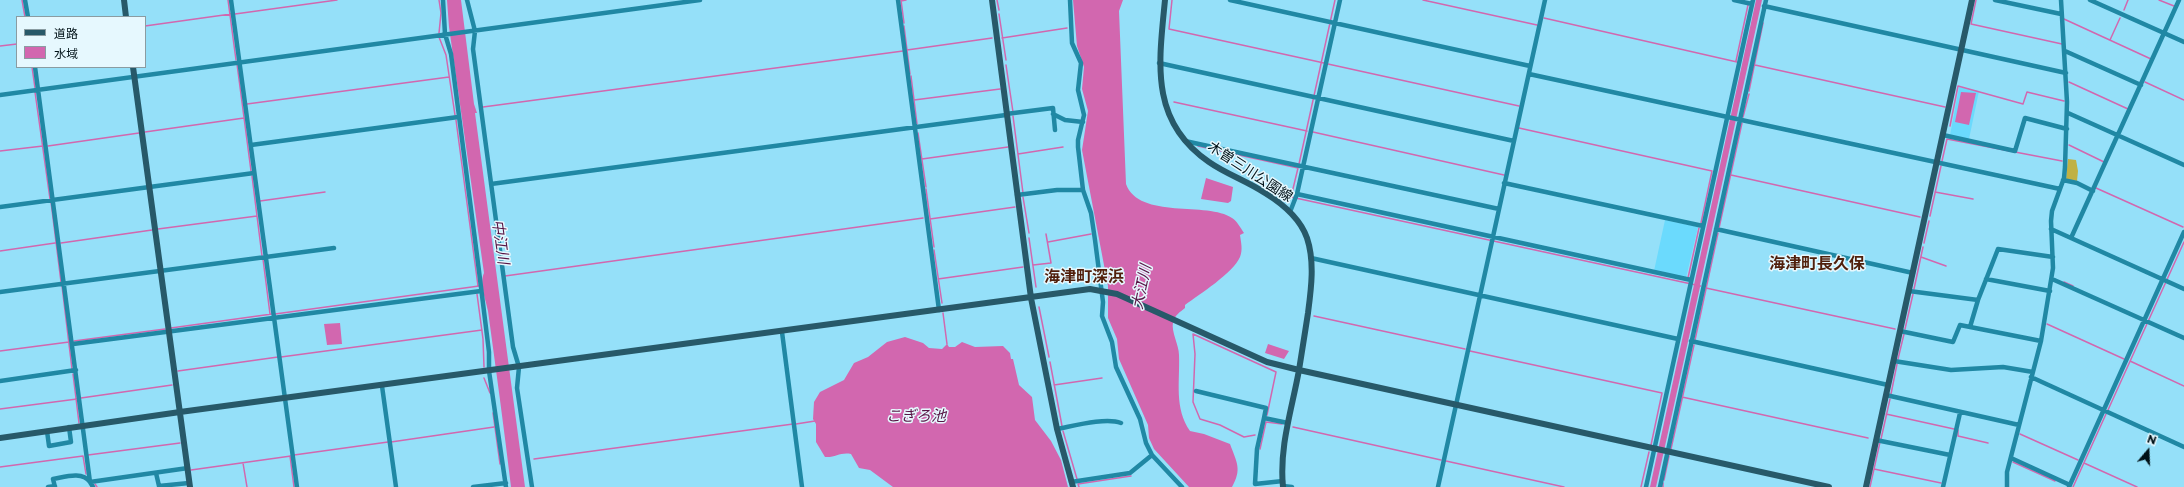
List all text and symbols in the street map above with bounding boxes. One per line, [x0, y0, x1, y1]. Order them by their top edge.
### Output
legend [16, 16, 146, 68]
text: 道路 [54, 26, 78, 41]
text: 水域 [54, 46, 78, 61]
street label: 木曽三川公園線 [1204, 138, 1296, 206]
water label: 中江川 [488, 218, 512, 266]
district label: 海津町長久保 [1769, 254, 1865, 274]
water label: 大江川 [1129, 263, 1155, 311]
district label: 海津町深浜 [1044, 267, 1124, 287]
water label: こぎろ池 [886, 408, 946, 426]
north arrow [2128, 431, 2168, 471]
text: N [2145, 432, 2158, 448]

